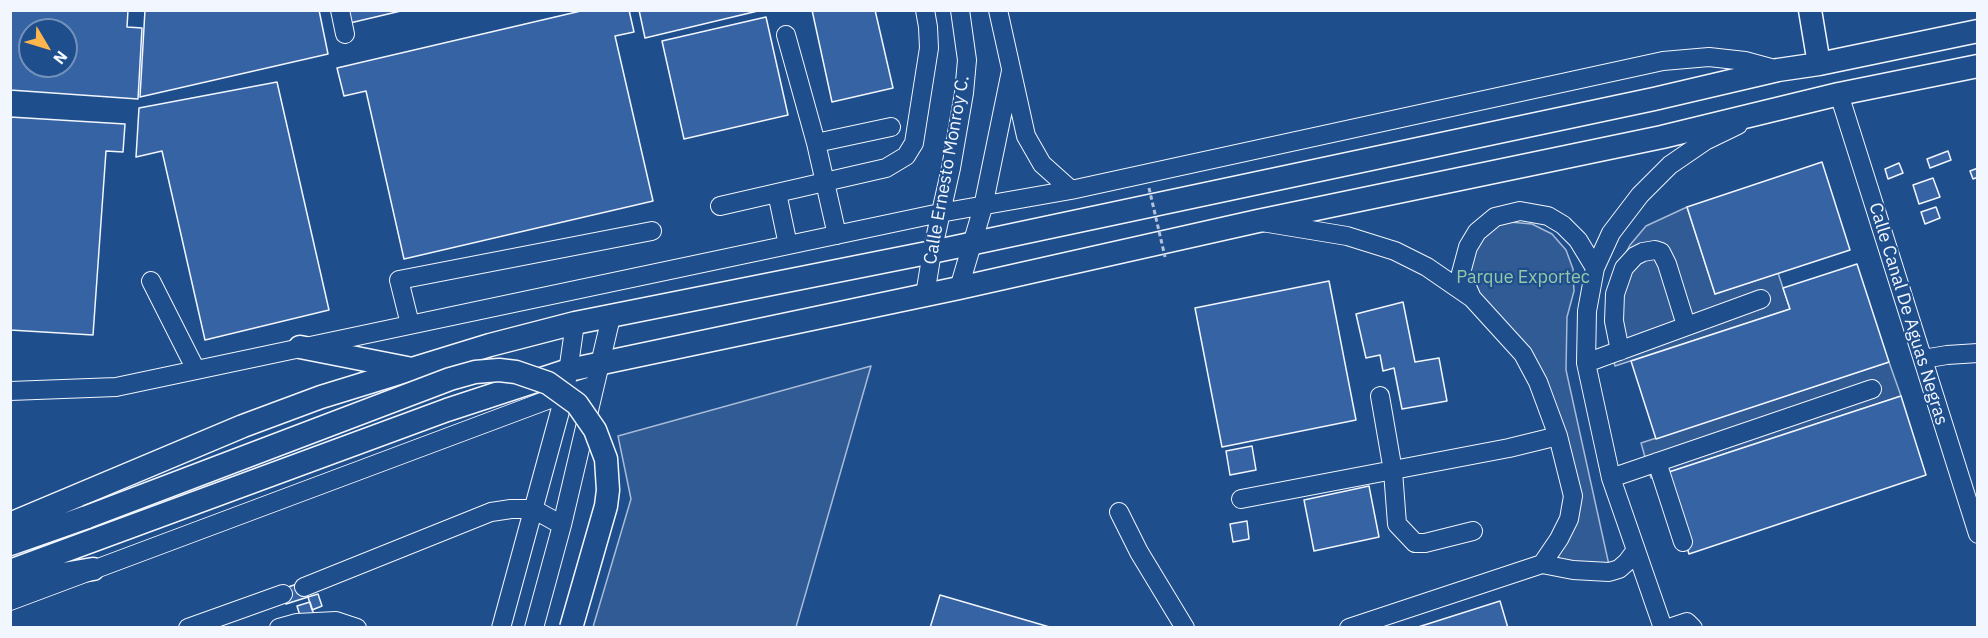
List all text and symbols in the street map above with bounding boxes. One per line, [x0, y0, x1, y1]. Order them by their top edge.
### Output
north arrow [18, 18, 78, 78]
text: N [49, 47, 72, 69]
street label: Calle Ernesto Monroy C. [920, 74, 974, 266]
street label: Calle Canal De Aguas Negras [1864, 200, 1952, 428]
park label: Parque Exportec [1456, 267, 1590, 289]

